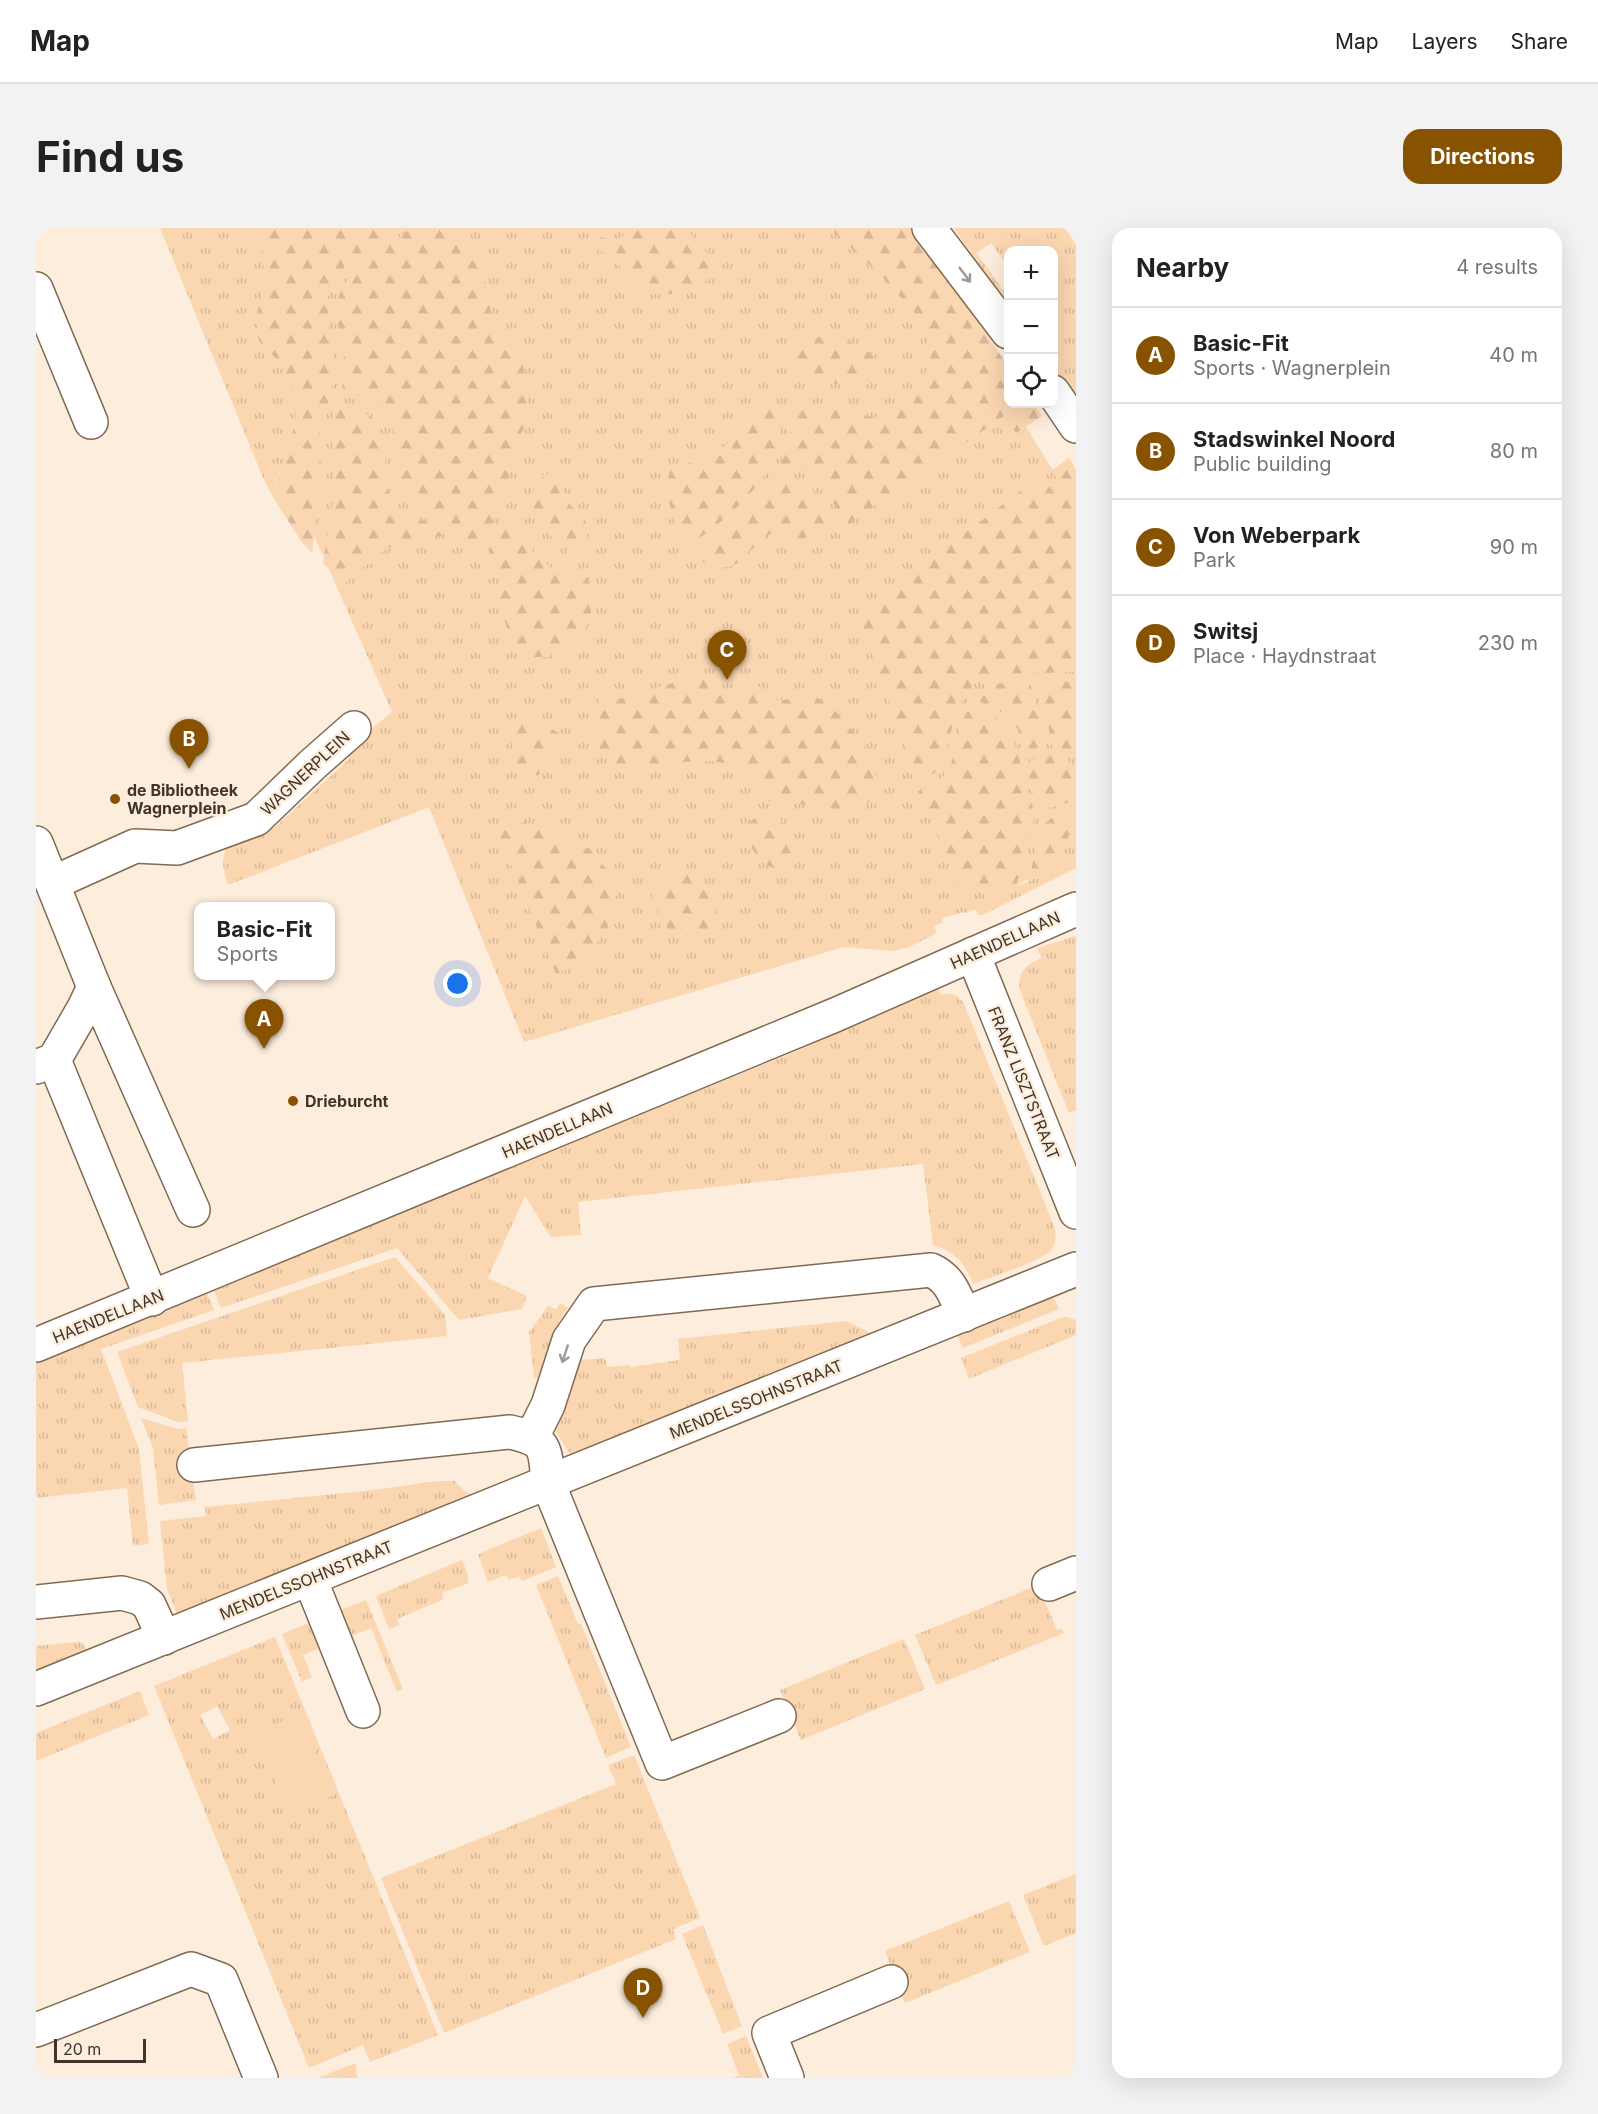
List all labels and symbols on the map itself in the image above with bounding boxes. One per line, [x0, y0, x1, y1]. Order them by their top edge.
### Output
one-way arrow [959, 266, 971, 282]
pin: C [708, 630, 746, 680]
pin: B [170, 720, 208, 769]
street label: WAGNERPLEIN [256, 727, 354, 819]
place label: de Bibliotheek Wagnerplein [127, 780, 239, 818]
marker: de Bibliotheek Wagnerplein [108, 792, 122, 806]
street label: HAENDELLAAN [947, 907, 1063, 973]
your location [443, 969, 472, 998]
pin: A [244, 1000, 284, 1049]
street label: FRANZ LISZTSTRAAT [984, 1003, 1064, 1163]
place label: Drieburcht [305, 1091, 389, 1111]
marker: Drieburcht [286, 1094, 300, 1108]
street label: HAENDELLAAN [499, 1098, 615, 1162]
street label: HAENDELLAAN [49, 1285, 167, 1347]
one-way arrow [559, 1344, 570, 1363]
street label: MENDELSSOHNSTRAAT [666, 1355, 846, 1443]
street label: MENDELSSOHNSTRAAT [216, 1536, 396, 1624]
pin: D [624, 1968, 662, 2018]
scale bar [54, 2036, 146, 2064]

